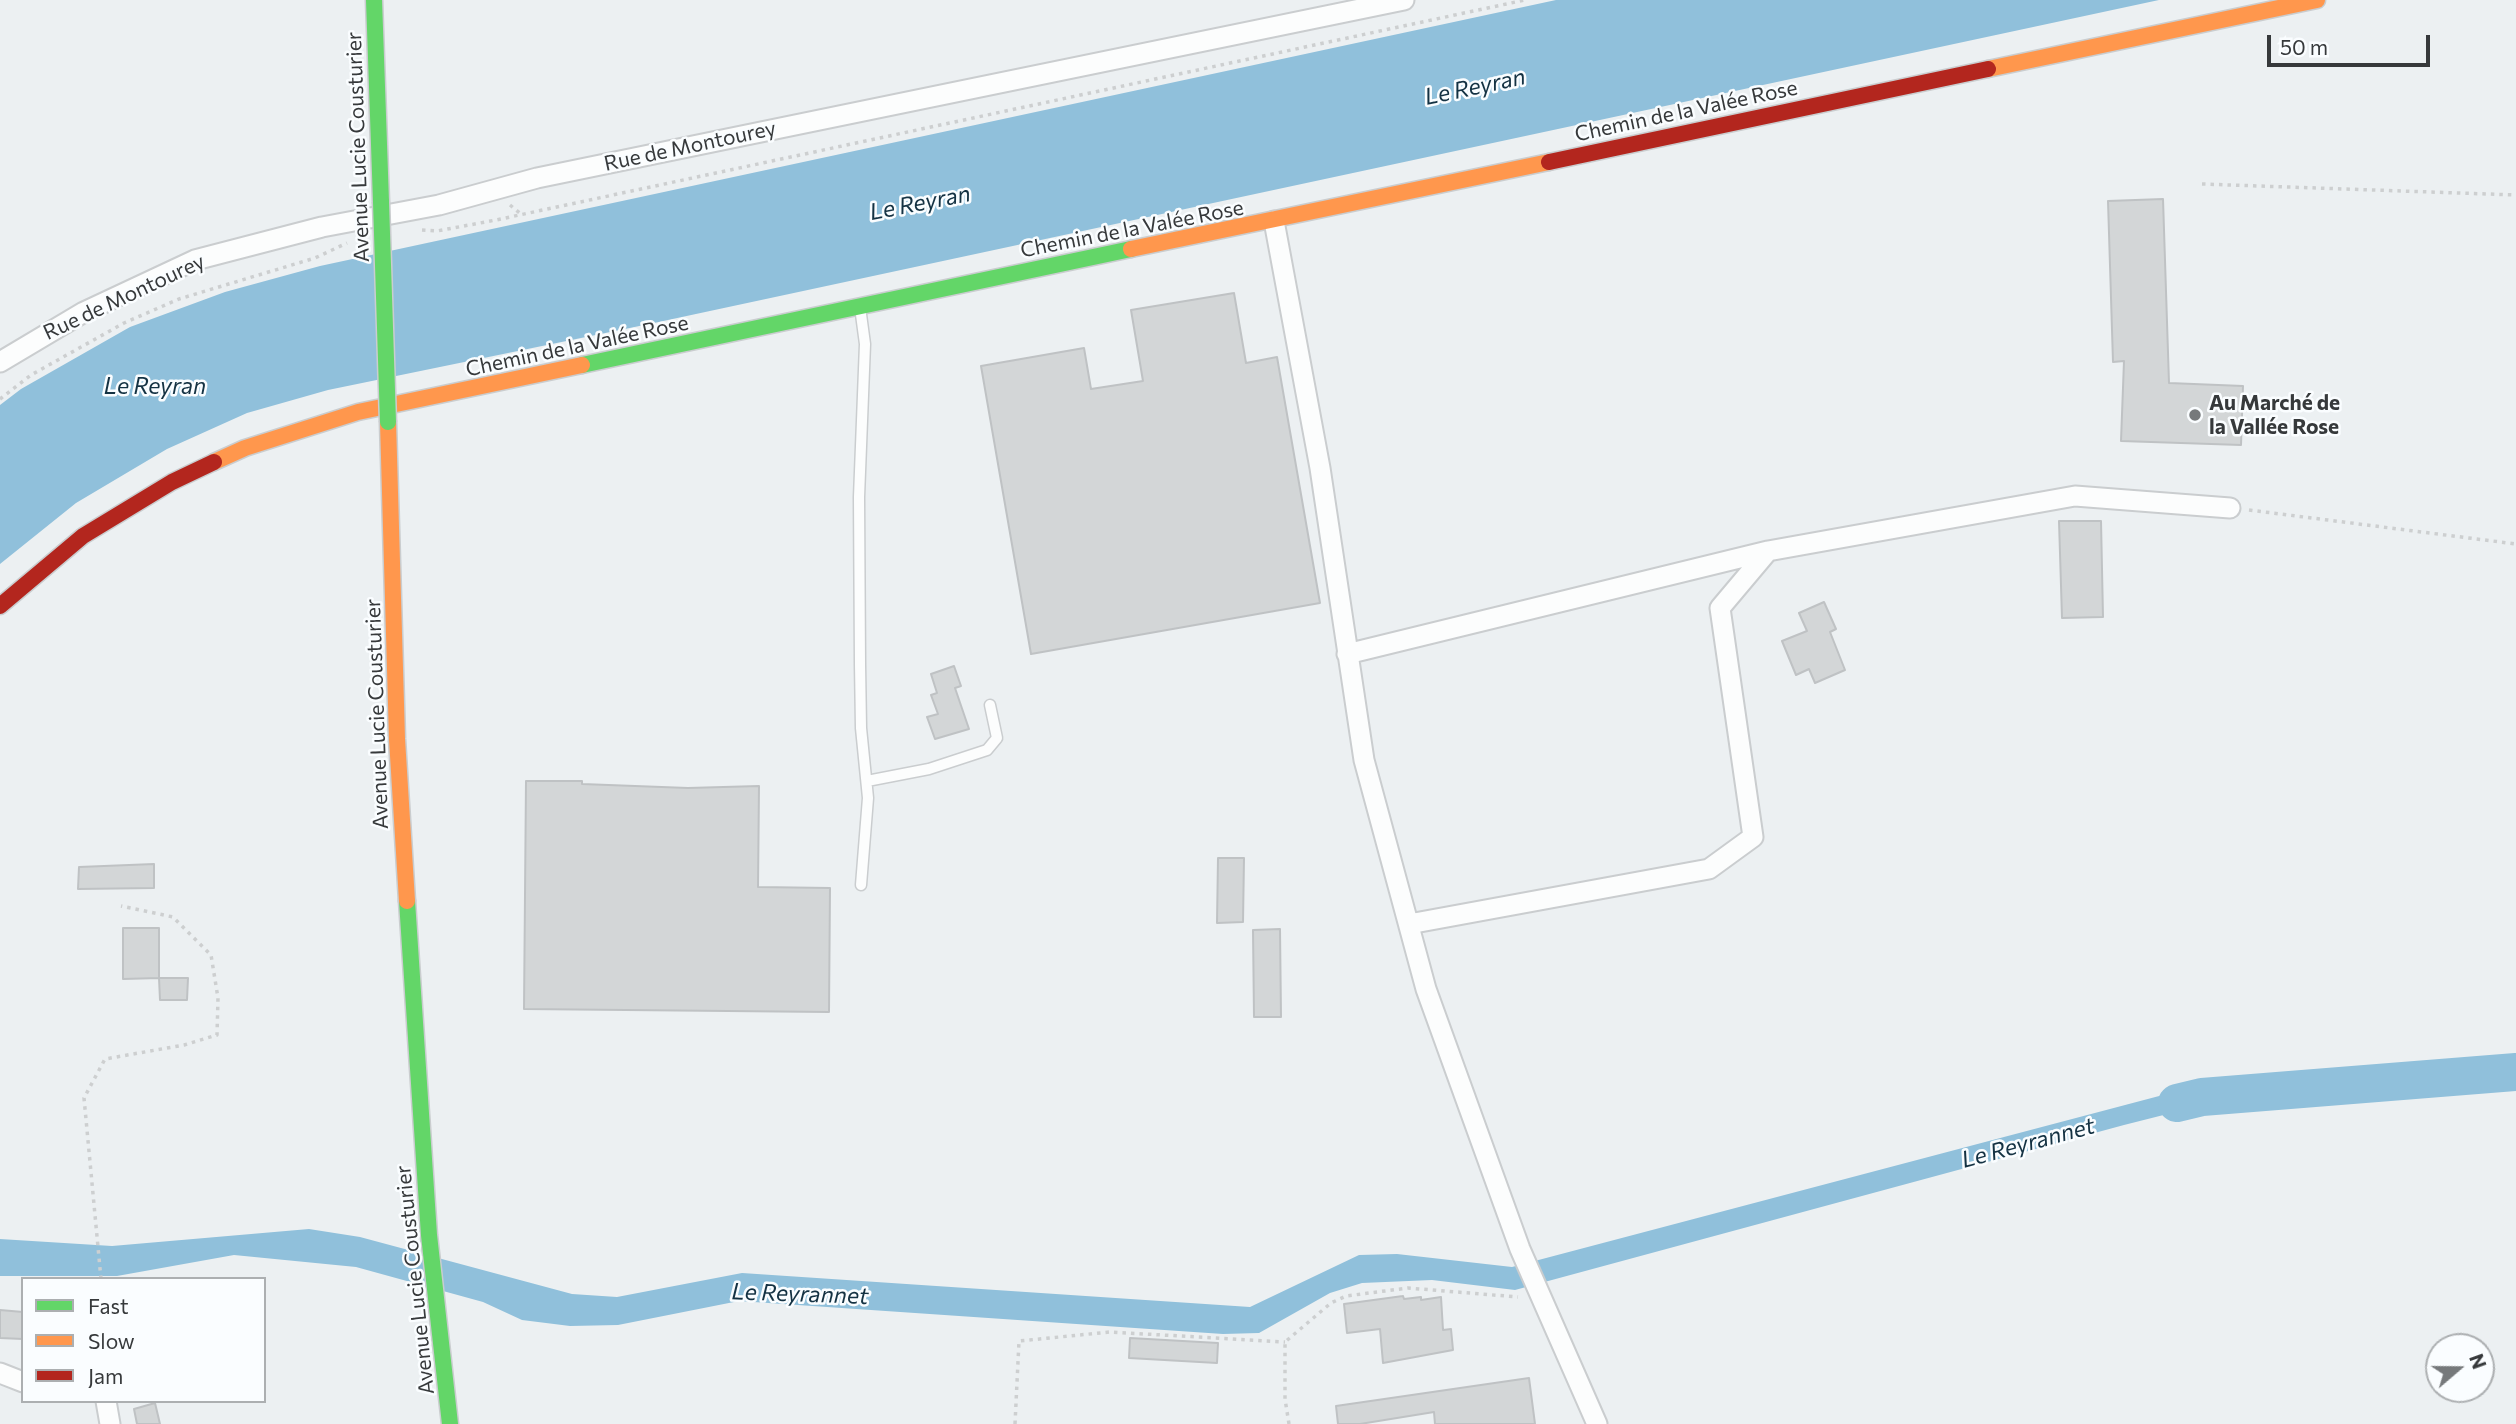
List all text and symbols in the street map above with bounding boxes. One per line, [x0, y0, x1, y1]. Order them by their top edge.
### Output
scale bar [2271, 21, 2434, 65]
street label: Avenue Lucie Cousturier [341, 31, 375, 263]
text: 50 m [2280, 34, 2328, 59]
water label: Le Reyran [1422, 63, 1528, 111]
street label: Chemin de la Valée Rose [1572, 75, 1800, 147]
street label: Rue de Montourey [602, 115, 778, 177]
water label: Le Reyran [867, 180, 973, 226]
street label: Chemin de la Valée Rose [1018, 195, 1246, 263]
street label: Rue de Montourey [39, 249, 209, 345]
street label: Chemin de la Valée Rose [463, 310, 691, 382]
water label: Le Reyran [104, 372, 206, 400]
place label: Au Marché de la Vallée Rose [2209, 390, 2340, 440]
marker: Au Marché de la Vallée Rose [2187, 407, 2203, 423]
street label: Avenue Lucie Cousturier [360, 598, 394, 830]
water label: Le Reyrannet [1958, 1112, 2098, 1174]
street label: Avenue Lucie Cousturier [390, 1164, 440, 1396]
legend [21, 1277, 266, 1403]
water label: Le Reyrannet [731, 1278, 869, 1310]
text: Fast [88, 1293, 129, 1318]
text: Slow [88, 1328, 135, 1353]
north arrow [2425, 1333, 2495, 1403]
text: N [2465, 1351, 2492, 1372]
text: Jam [88, 1363, 123, 1388]

